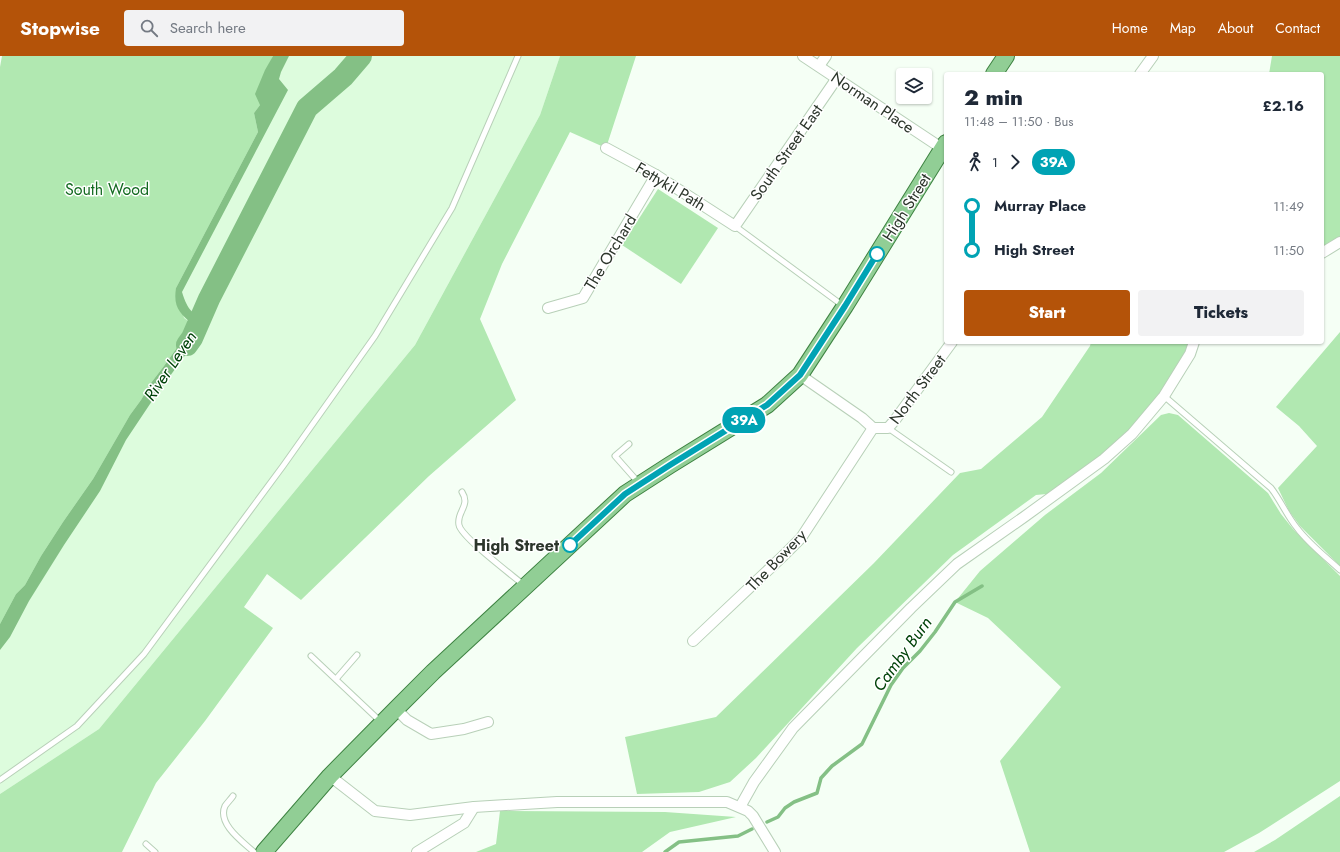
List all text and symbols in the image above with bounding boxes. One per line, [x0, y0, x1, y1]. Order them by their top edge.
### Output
search box [124, 10, 404, 46]
text: Stopwise [20, 15, 100, 42]
icon: search [138, 17, 160, 39]
text: Search here [170, 17, 246, 39]
text: Home [1112, 18, 1148, 38]
text: Map [1170, 18, 1196, 38]
text: About [1218, 18, 1253, 38]
text: Contact [1275, 18, 1320, 38]
street label: Norman Place [826, 66, 919, 139]
map controls [896, 68, 932, 104]
button: layers [896, 68, 932, 104]
text: 2 min [964, 81, 1023, 113]
text: £2.16 [1262, 95, 1304, 117]
street label: South Street East [745, 99, 828, 205]
text: 11:48 – 11:50 · Bus [964, 112, 1073, 131]
icon: walk [964, 151, 986, 173]
icon: forward [1004, 151, 1026, 173]
text: 39A [1040, 152, 1067, 172]
text: 1 [992, 153, 998, 172]
street label: Fettykil Path [631, 156, 710, 216]
street label: High Street [877, 169, 936, 246]
park label: South Wood [65, 178, 149, 201]
text: Murray Place [994, 195, 1086, 217]
text: 11:49 [1273, 197, 1304, 216]
street label: The Orchard [579, 210, 642, 295]
text: High Street [994, 239, 1074, 261]
text: 11:50 [1273, 241, 1304, 260]
unlabelled marker [869, 246, 885, 262]
button: Start [964, 290, 1130, 336]
button: Tickets [1138, 290, 1304, 336]
water label: River Leven [138, 326, 202, 406]
street label: North Street [884, 350, 951, 429]
line badge: 39A [721, 407, 767, 433]
text: 39A [730, 410, 758, 430]
street label: The Bowery [741, 524, 812, 596]
place label: High Street [473, 534, 560, 557]
marker: High Street [562, 537, 578, 553]
water label: Camby Burn [867, 612, 937, 696]

